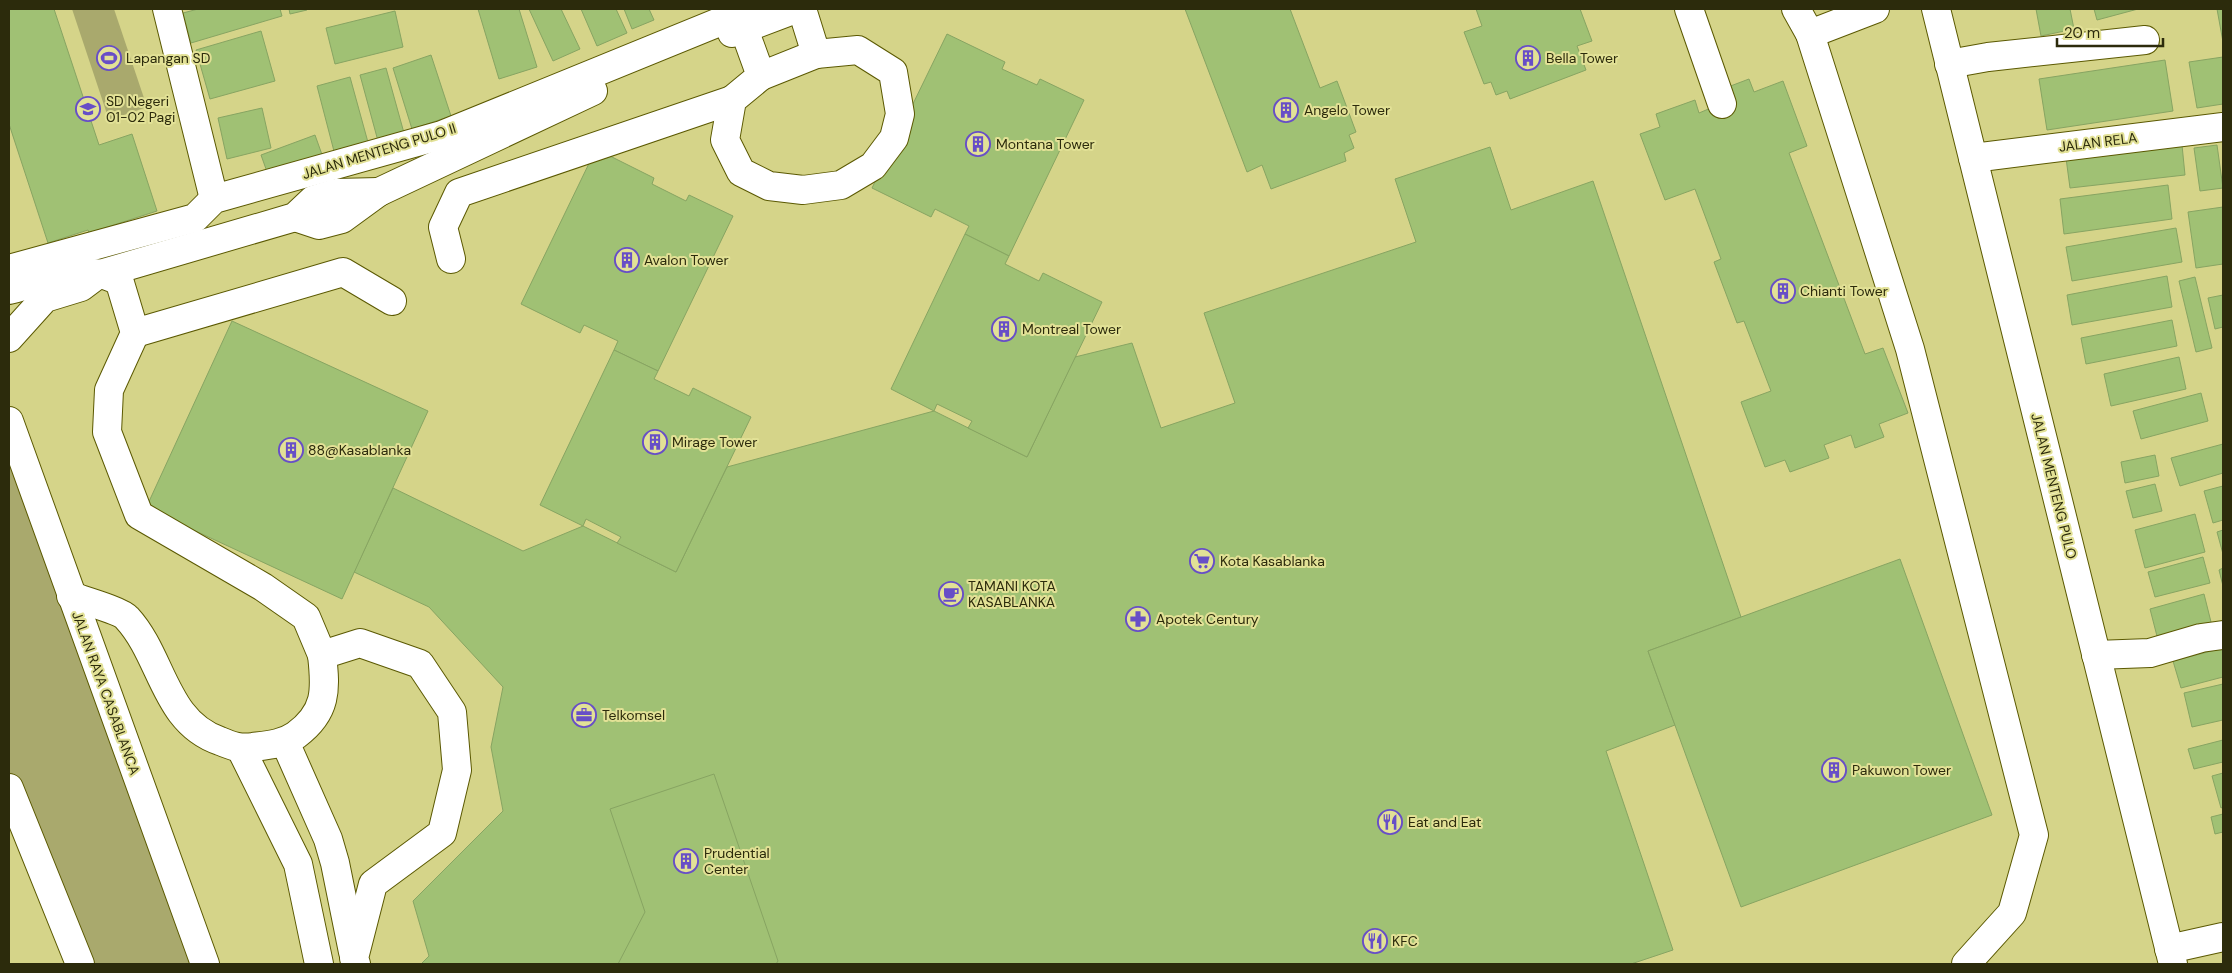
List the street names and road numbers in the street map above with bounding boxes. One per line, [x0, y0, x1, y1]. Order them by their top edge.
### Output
street label: JALAN MENTENG PULO II [300, 119, 458, 183]
street label: JALAN RELA [2058, 128, 2138, 156]
street label: JALAN MENTENG PULO [2027, 411, 2081, 561]
street label: JALAN RAYA CASABLANCA [68, 609, 144, 777]

